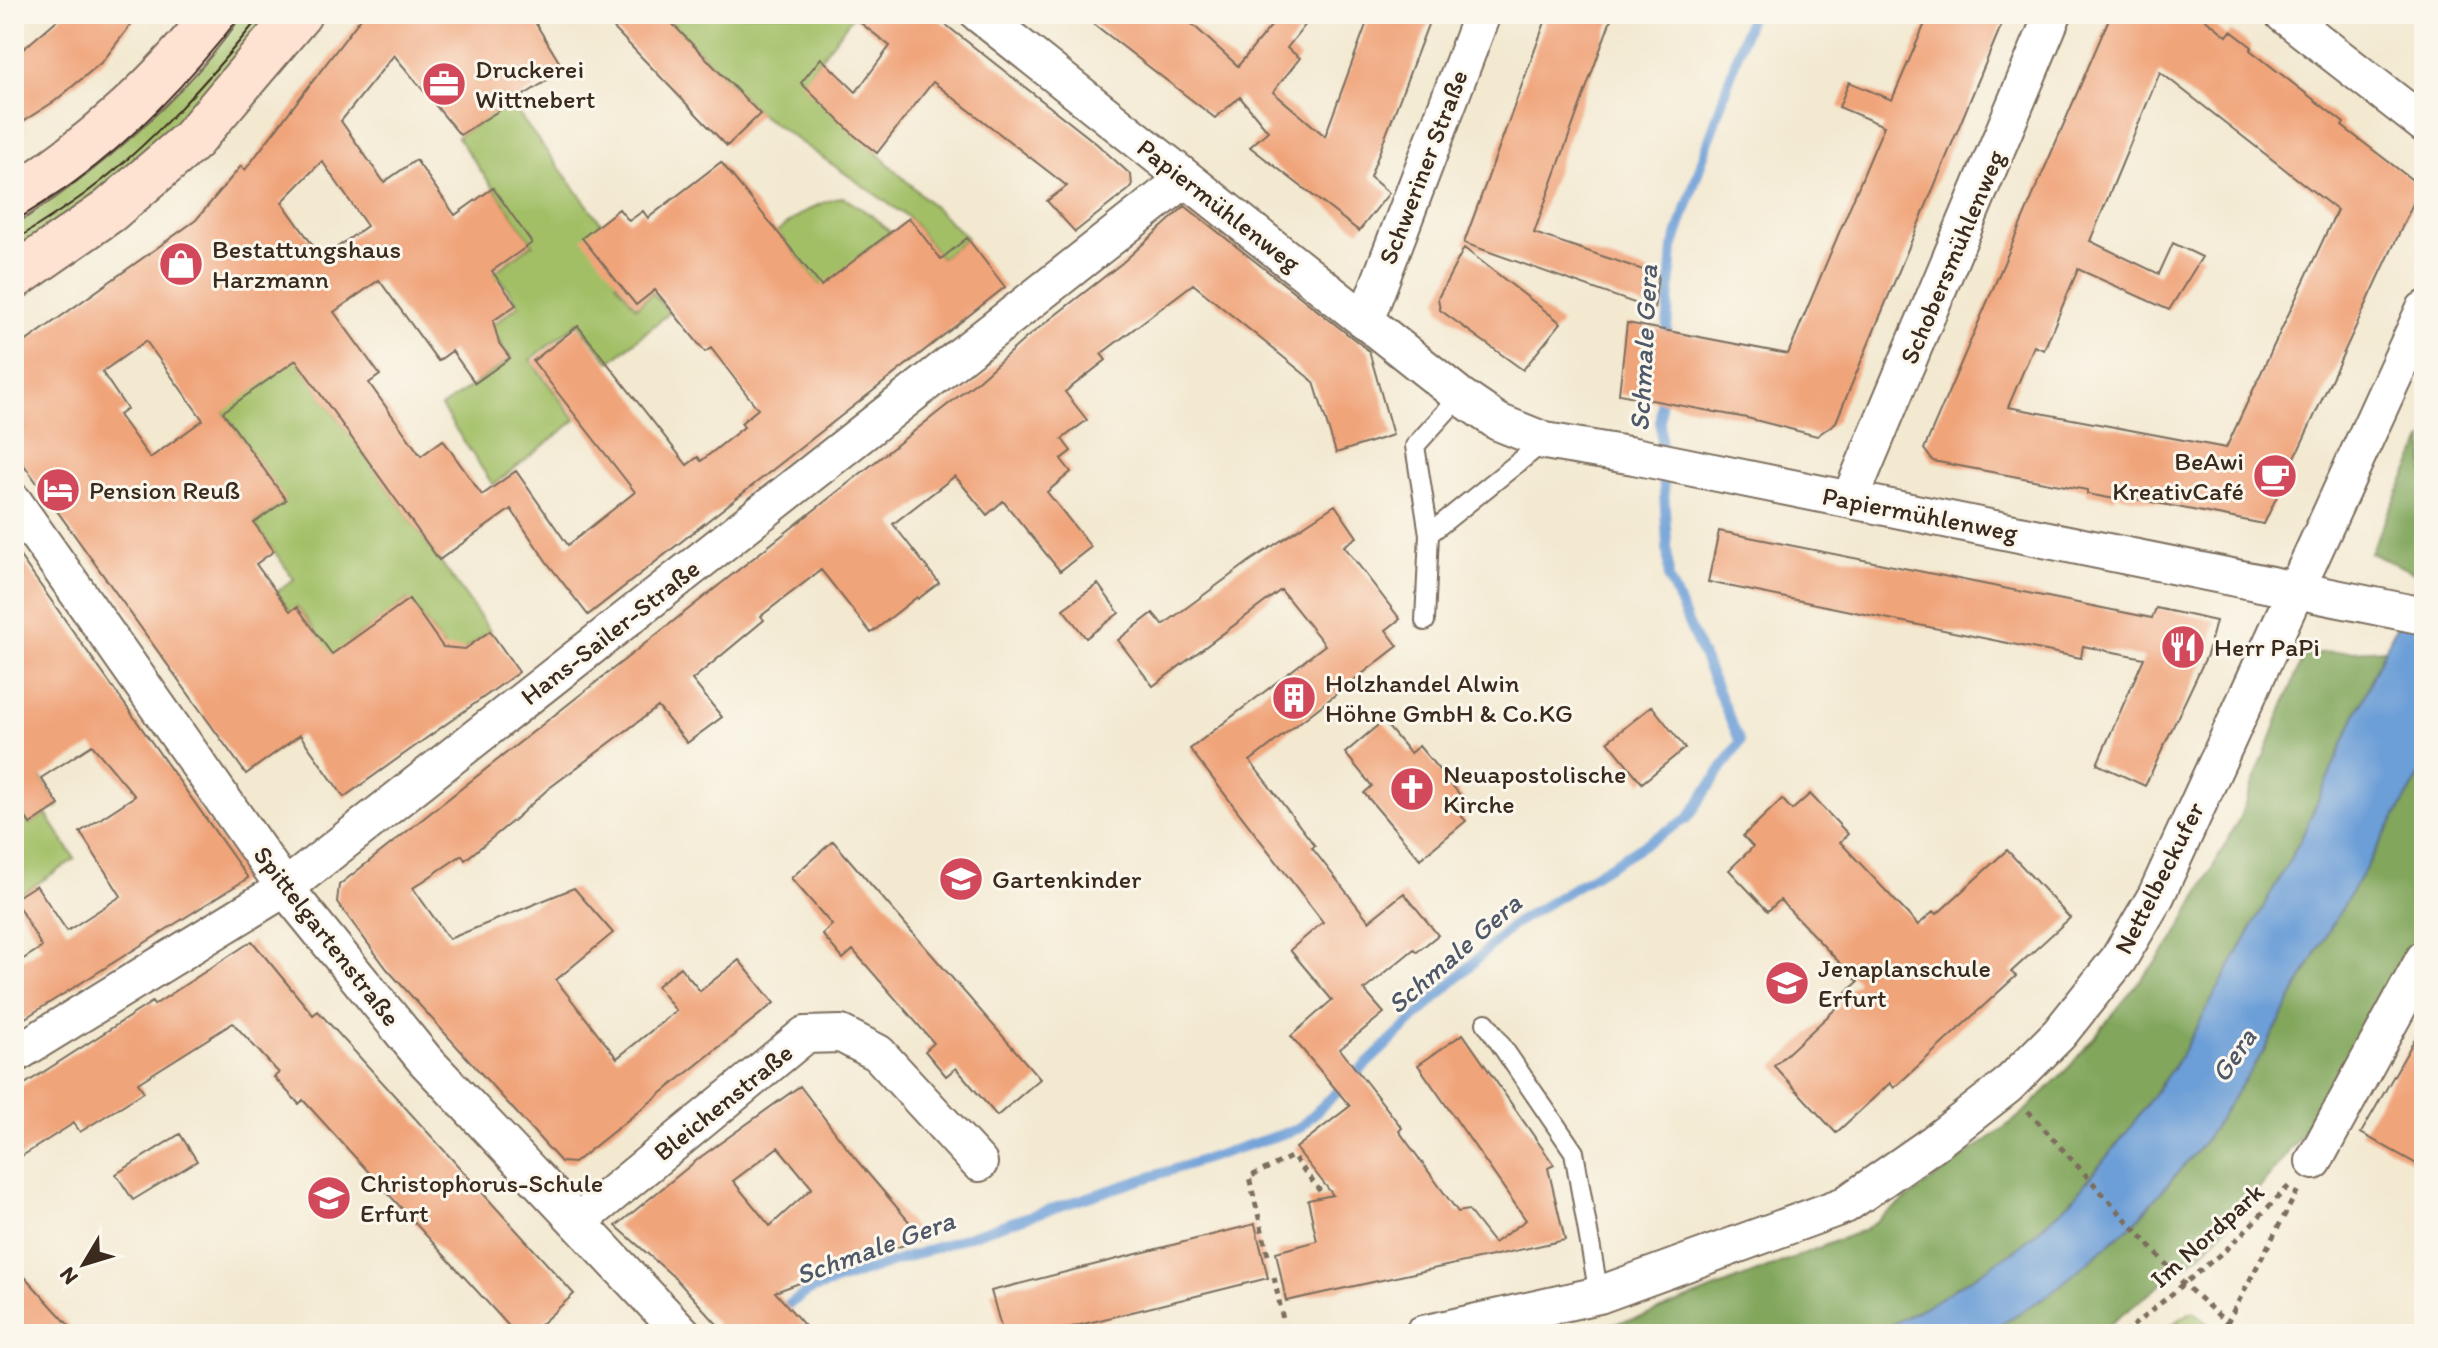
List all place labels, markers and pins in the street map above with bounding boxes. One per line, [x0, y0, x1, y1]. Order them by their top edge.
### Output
place label: Druckerei Wittnebert [475, 53, 596, 115]
office icon: Druckerei Wittnebert [420, 60, 468, 108]
place label: Bestattungshaus Harzmann [212, 233, 401, 295]
shop icon: Bestattungshaus Harzmann [157, 240, 205, 288]
place label: BeAwi KreativCafé [2112, 445, 2244, 507]
cafe icon: BeAwi KreativCafé [2251, 452, 2299, 500]
hotel icon: Pension Reuß [34, 466, 82, 514]
place label: Pension Reuß [89, 474, 240, 506]
restaurant icon: Herr PaPi [2159, 623, 2207, 671]
place label: Herr PaPi [2214, 631, 2320, 663]
place label: Holzhandel Alwin Höhne GmbH & Co.KG [1325, 667, 1573, 729]
building icon: Holzhandel Alwin Höhne GmbH & Co.KG [1270, 674, 1318, 722]
place label: Neuapostolische Kirche [1443, 758, 1626, 820]
church icon: Neuapostolische Kirche [1388, 765, 1436, 813]
school or university icon: Gartenkinder [937, 855, 985, 903]
place label: Gartenkinder [992, 863, 1142, 895]
place label: Jenaplanschule Erfurt [1818, 952, 1991, 1014]
school or university icon: Jenaplanschule Erfurt [1763, 959, 1811, 1007]
place label: Christophorus-Schule Erfurt [360, 1167, 603, 1229]
school or university icon: Christophorus-Schule Erfurt [305, 1174, 353, 1222]

